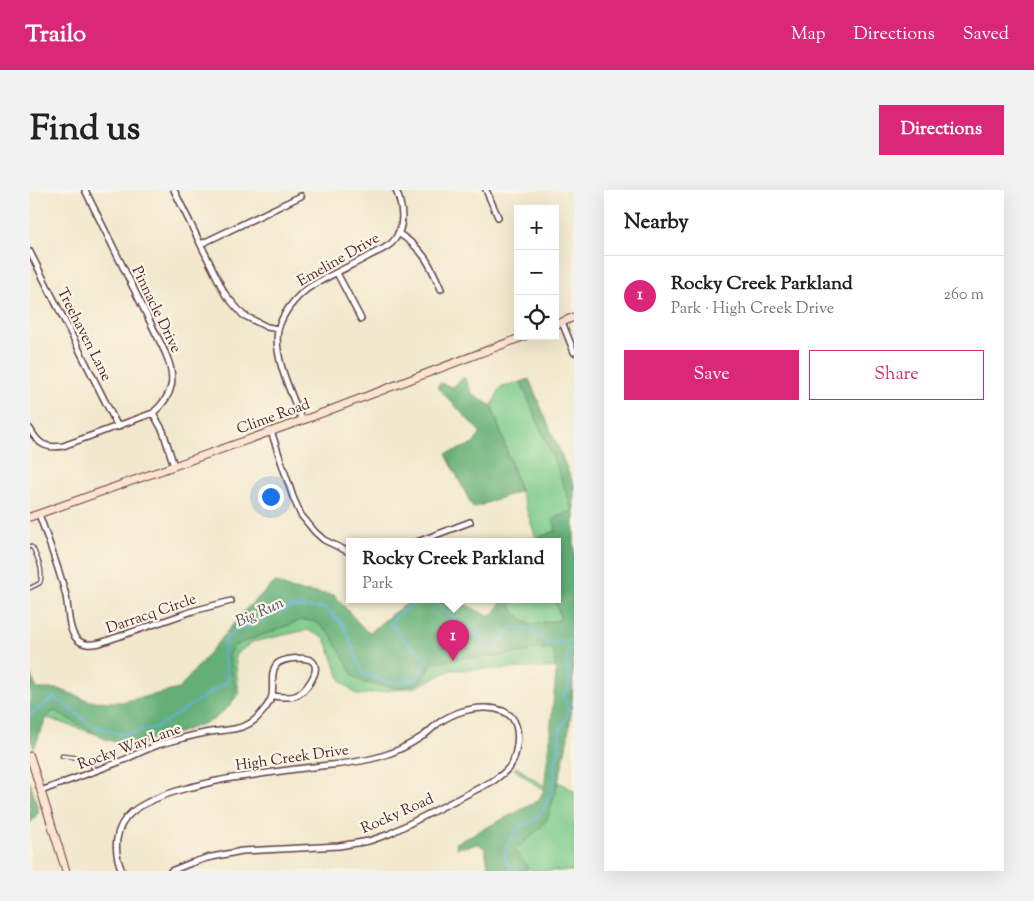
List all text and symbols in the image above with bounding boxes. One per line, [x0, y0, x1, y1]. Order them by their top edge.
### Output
text: Trailo [25, 18, 86, 52]
text: Map [791, 22, 826, 48]
text: Directions [854, 22, 935, 48]
text: Saved [963, 22, 1009, 48]
text: Find us [30, 105, 140, 156]
button: Directions [879, 105, 1004, 155]
map controls [514, 205, 559, 340]
button: + [514, 205, 559, 250]
text: Nearby [624, 208, 689, 238]
street label: Emeline Drive [294, 228, 384, 292]
button: − [514, 250, 559, 295]
street label: Pinnacle Drive [126, 263, 186, 356]
text: Rocky Creek Parkland [671, 271, 853, 298]
street label: Treehaven Lane [51, 284, 116, 385]
text: 1 [637, 284, 643, 307]
text: 260 m [943, 284, 984, 307]
button: locate [514, 295, 559, 340]
text: Park · High Creek Drive [671, 298, 834, 321]
button: Save [624, 350, 799, 400]
button: Share [809, 350, 984, 400]
street label: Clime Road [234, 394, 314, 440]
your location [258, 484, 284, 510]
popup [346, 538, 561, 603]
text: Rocky Creek Parkland [363, 546, 544, 573]
text: Park [363, 573, 393, 596]
street label: Darracq Circle [103, 589, 200, 640]
water label: Big Run [232, 592, 288, 634]
pin: 1 [437, 620, 469, 661]
street label: Rocky Way Lane [75, 719, 184, 776]
street label: High Creek Drive [234, 740, 350, 777]
street label: Rocky Road [358, 789, 438, 840]

